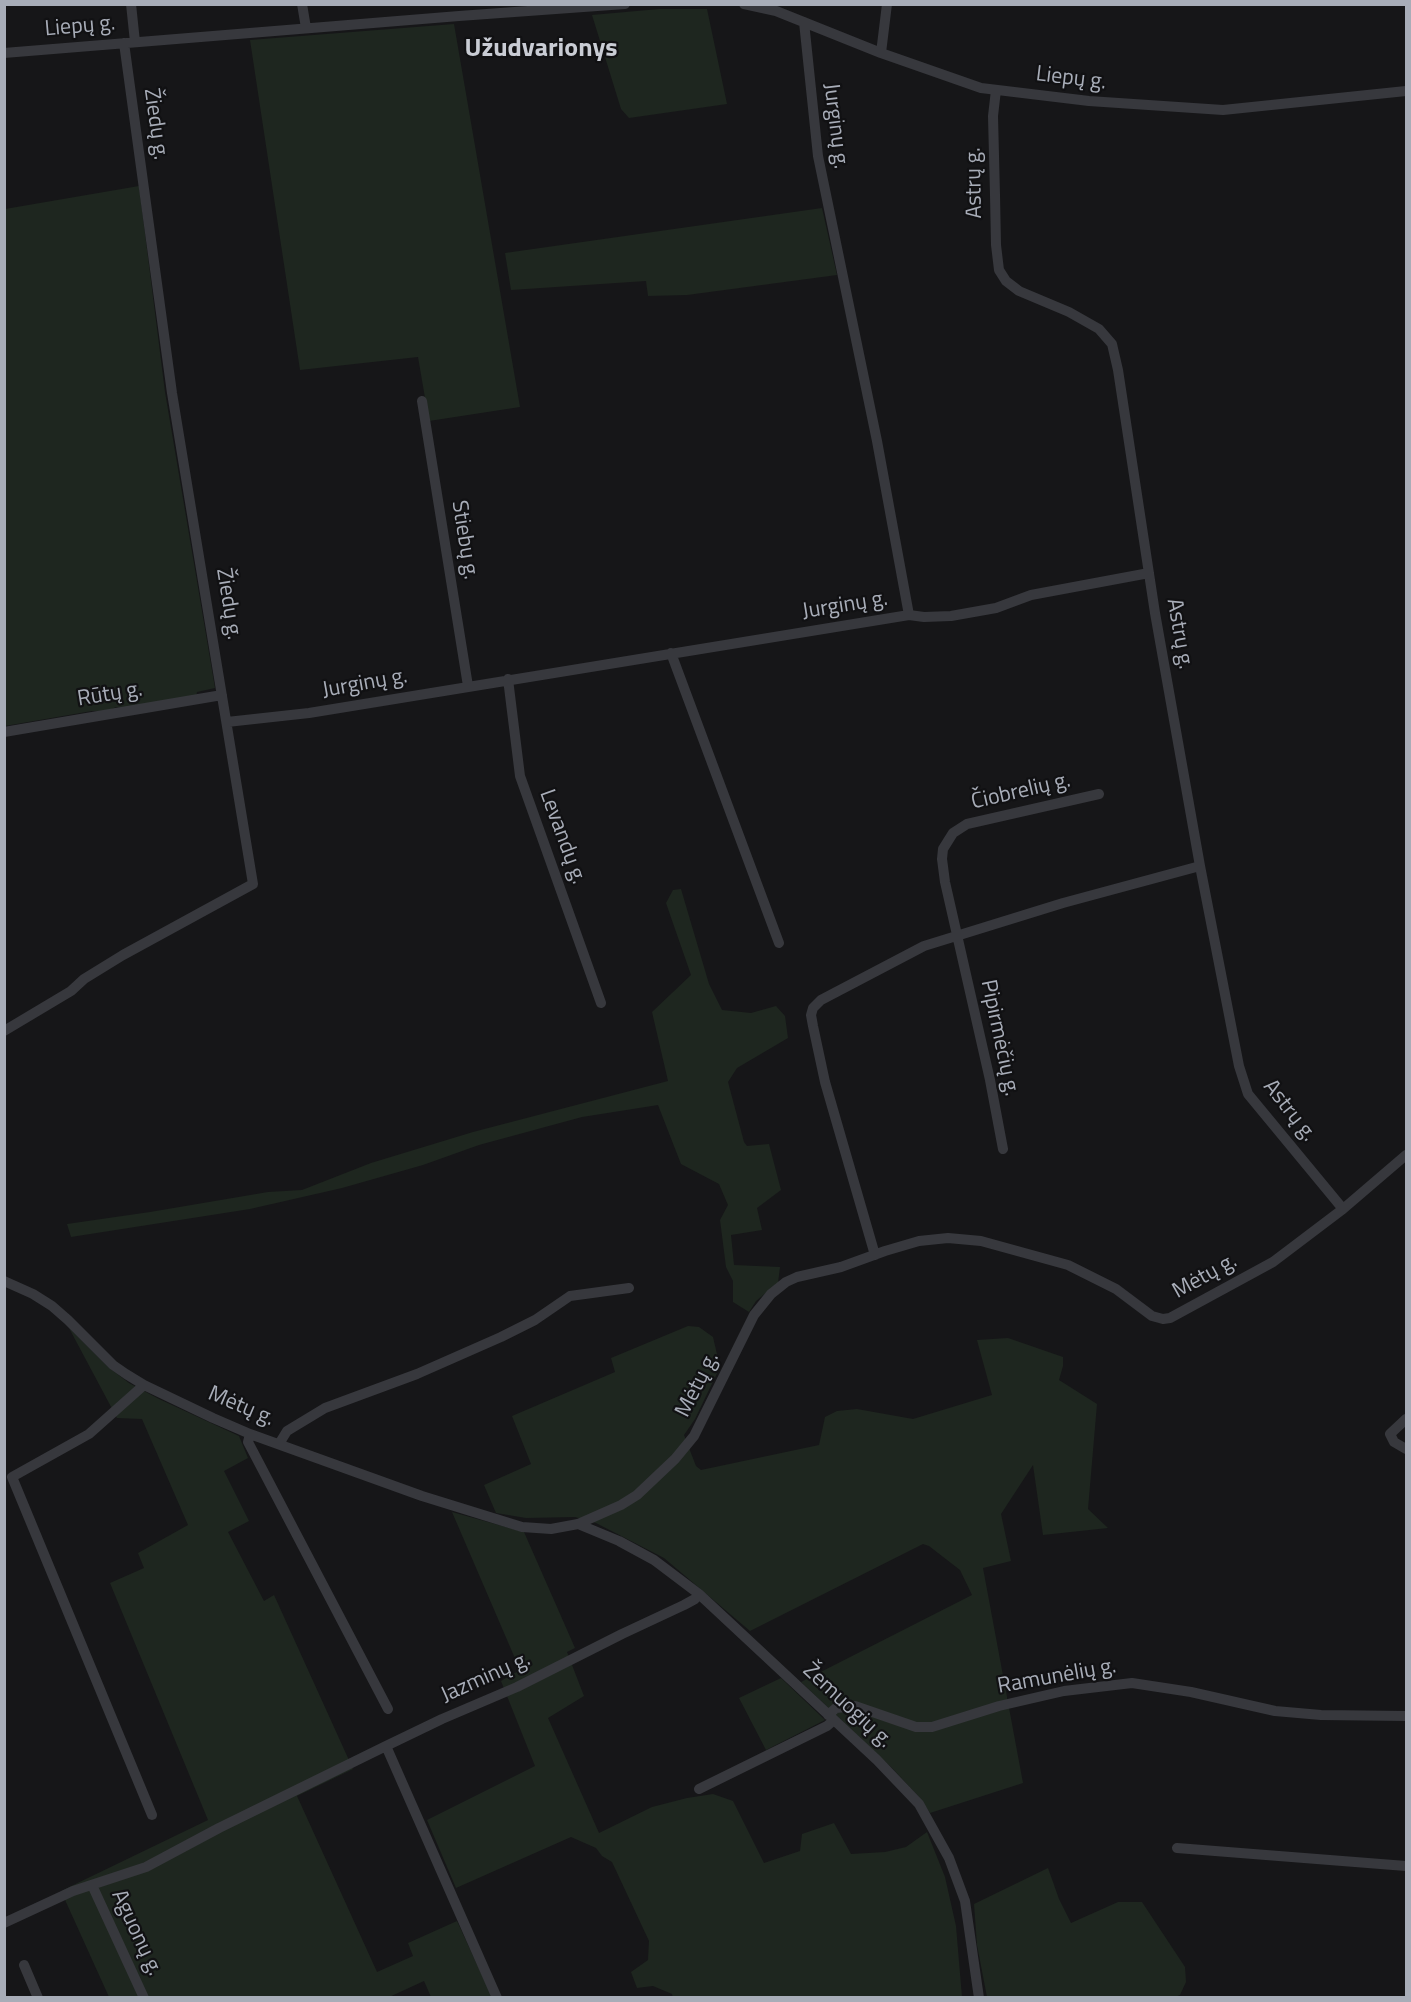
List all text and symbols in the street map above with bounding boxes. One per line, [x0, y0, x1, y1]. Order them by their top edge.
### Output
street label: Liepų g. [44, 11, 116, 43]
district label: Užudvarionys [465, 34, 617, 66]
street label: Liepų g. [1034, 62, 1108, 96]
street label: Jurginų g. [817, 82, 853, 170]
street label: Žiedų g. [137, 87, 173, 161]
street label: Astrų g. [961, 147, 989, 219]
street label: Stiebų g. [445, 499, 483, 581]
street label: Žiedų g. [209, 566, 247, 642]
street label: Jurginų g. [800, 586, 890, 626]
street label: Astrų g. [1160, 597, 1198, 671]
street label: Jurginų g. [320, 664, 410, 704]
street label: Rūtų g. [76, 677, 144, 713]
street label: Čiobrelių g. [969, 768, 1073, 816]
street label: Levandų g. [533, 786, 591, 888]
street label: Pipirmėčių g. [974, 977, 1024, 1099]
street label: Astrų g. [1257, 1075, 1321, 1147]
street label: Mėtų g. [1168, 1249, 1242, 1305]
street label: Mėtų g. [670, 1348, 726, 1422]
street label: Mėtų g. [204, 1381, 278, 1433]
street label: Jazminų g. [437, 1647, 535, 1709]
street label: Ramunėlių g. [996, 1654, 1118, 1700]
street label: Žemuogių g. [797, 1658, 897, 1754]
street label: Aguonų g. [105, 1886, 167, 1980]

